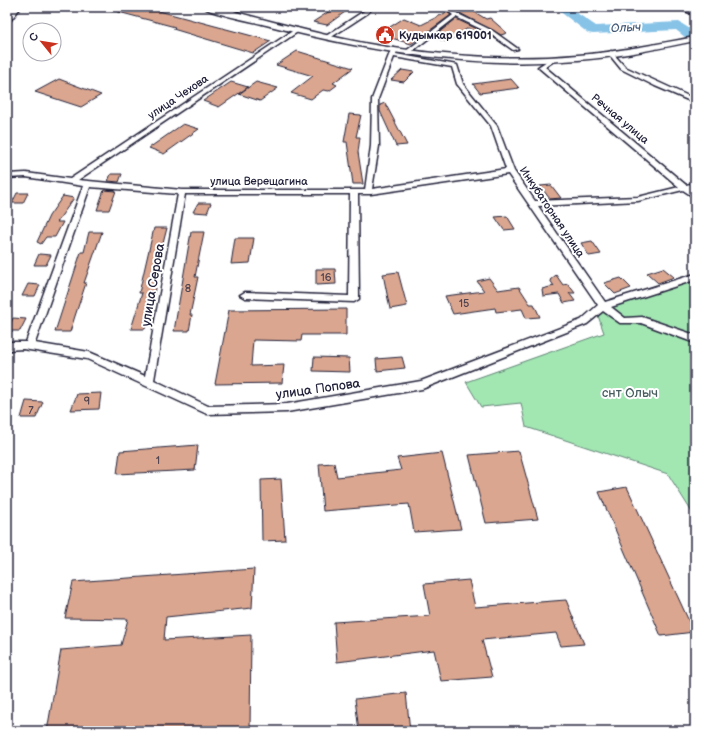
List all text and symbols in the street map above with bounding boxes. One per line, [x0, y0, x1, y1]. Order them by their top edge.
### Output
water label: Олыч [610, 20, 642, 36]
north arrow [22, 22, 62, 62]
public building icon: Кудымкар 619001 [374, 24, 396, 46]
place label: Кудымкар 619001 [399, 29, 492, 42]
text: С [26, 30, 41, 44]
street label: улица Чехова [145, 72, 211, 122]
street label: Речная улица [589, 91, 652, 147]
street label: Инкубаторная улица [517, 164, 588, 260]
street label: улица Верещагина [210, 175, 308, 188]
street label: улица Серова [138, 242, 168, 328]
house number: 16 [321, 271, 332, 284]
house number: 8 [185, 282, 191, 295]
house number: 15 [459, 297, 469, 310]
street label: улица Попова [275, 375, 361, 403]
park label: снт Олыч [602, 385, 658, 401]
house number: 9 [84, 395, 90, 408]
house number: 7 [28, 404, 34, 417]
house number: 1 [156, 454, 160, 467]

